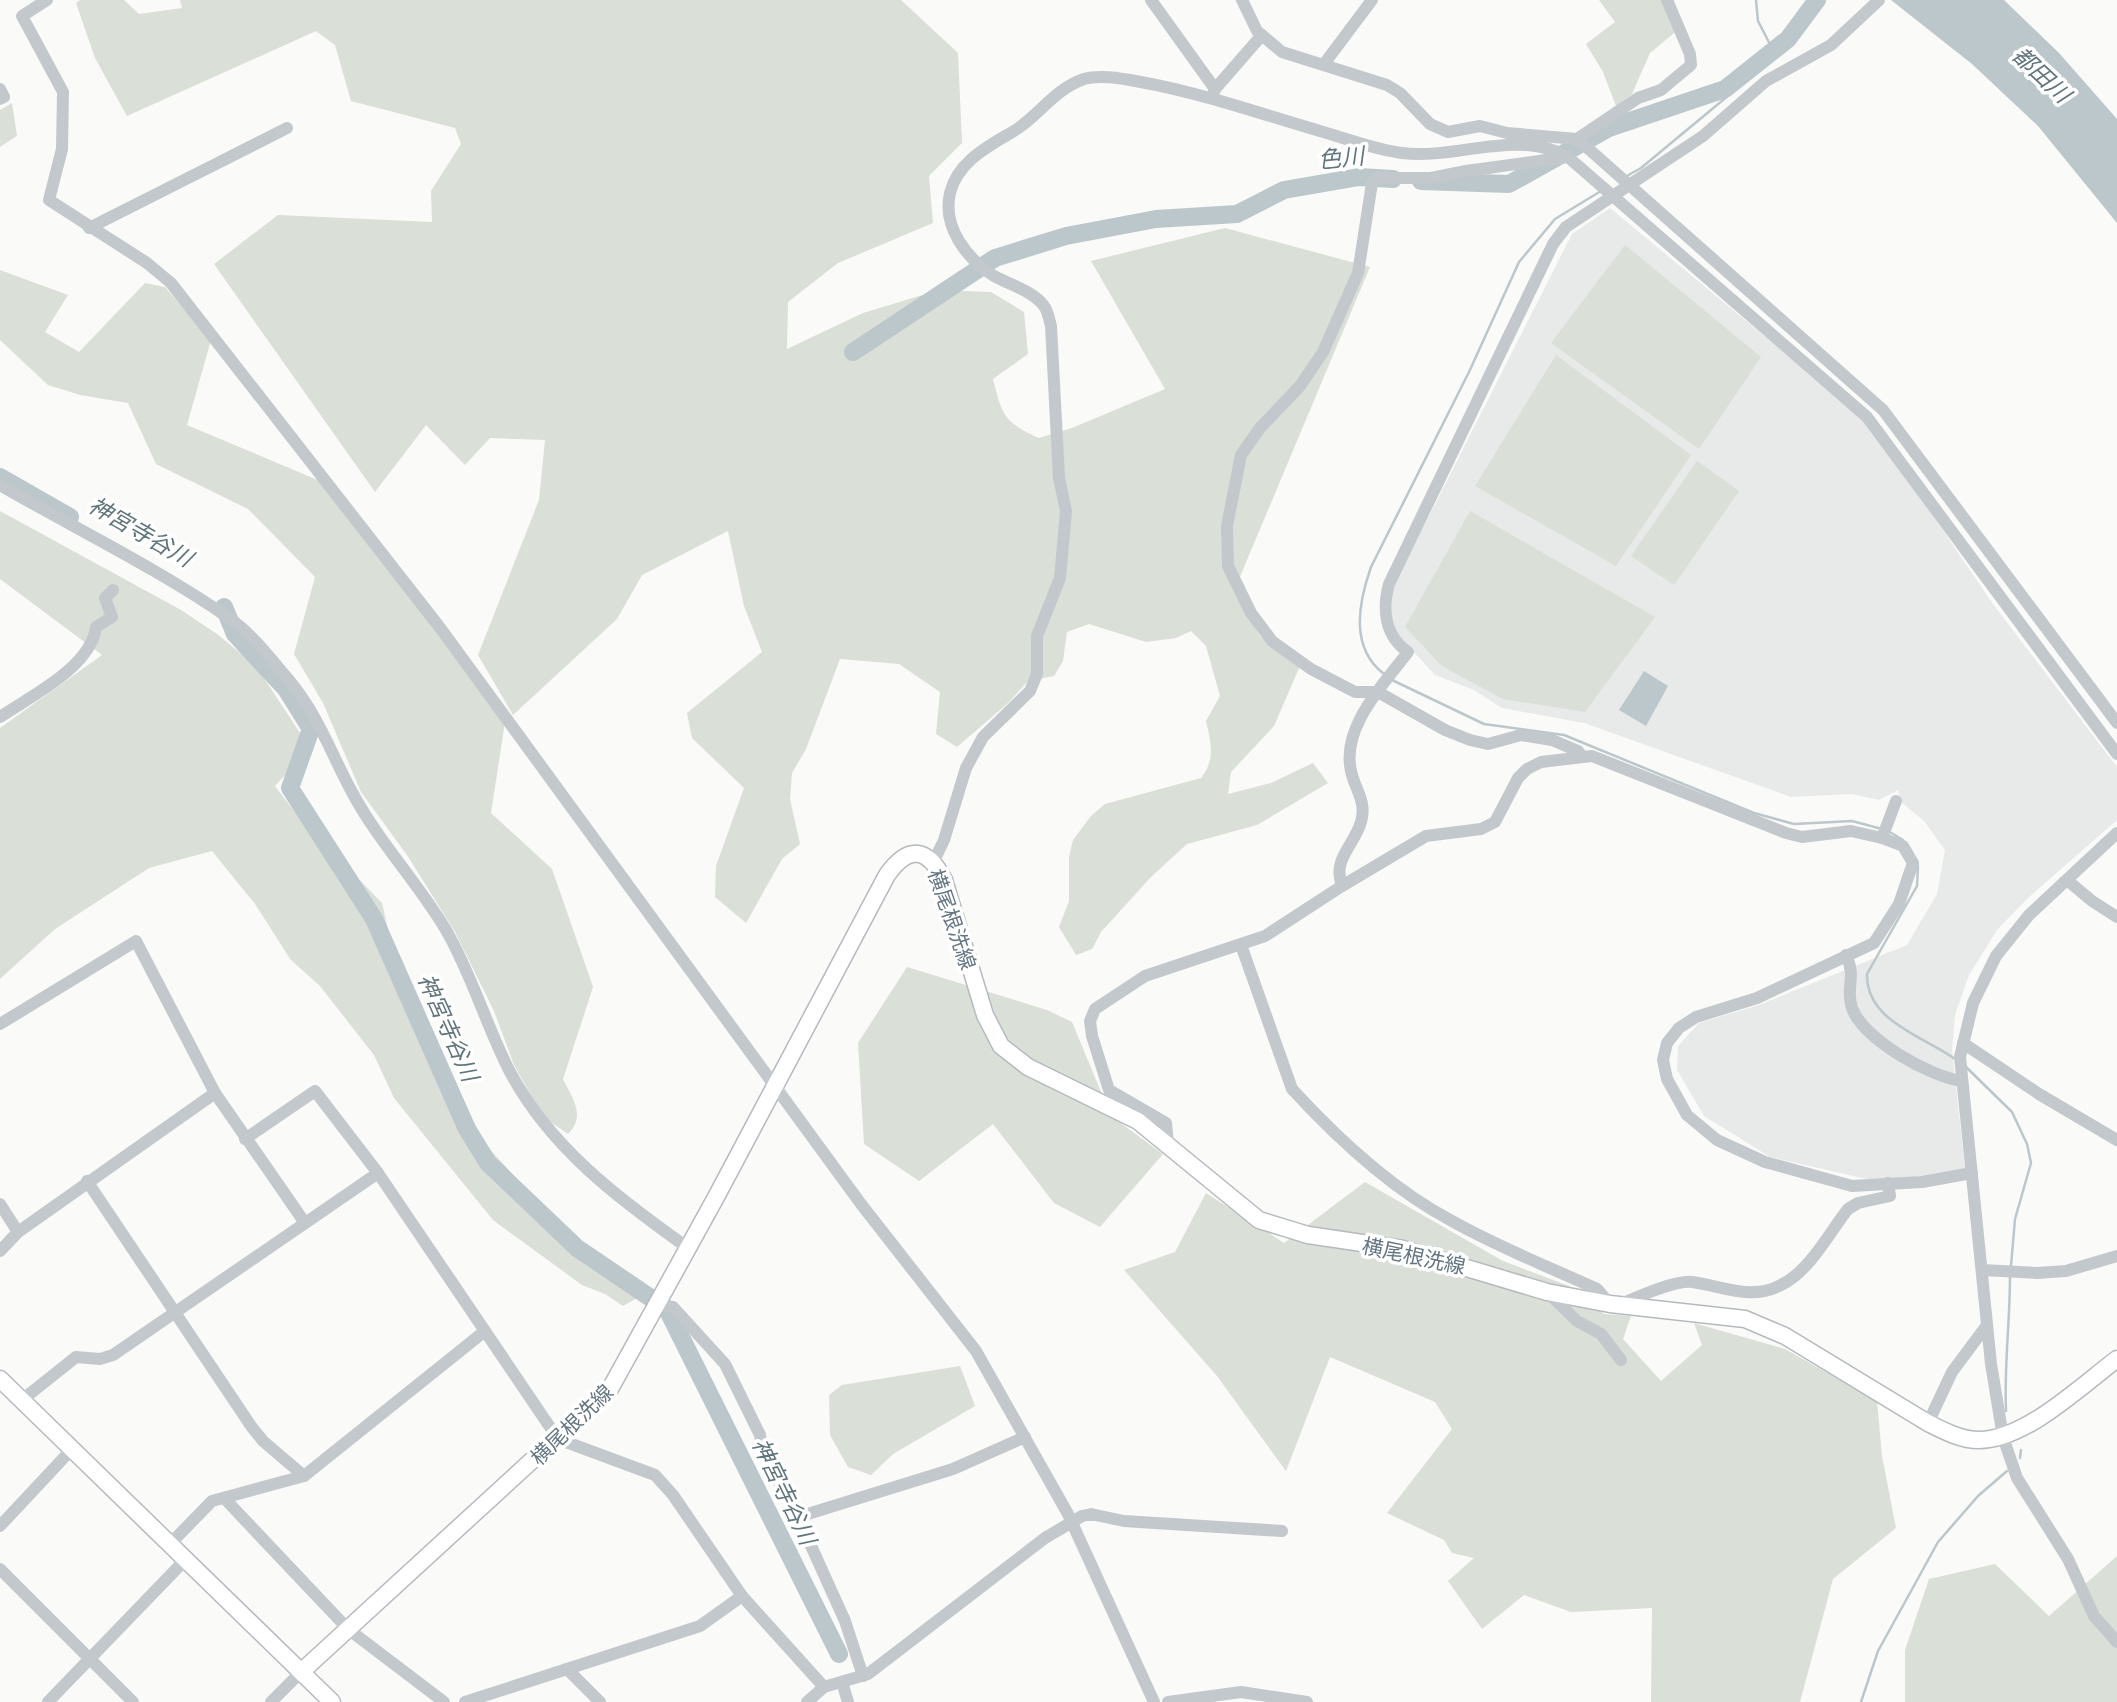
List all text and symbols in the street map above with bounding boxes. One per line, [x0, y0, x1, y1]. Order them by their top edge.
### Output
water label: 都田川 [2007, 40, 2079, 110]
water label: 色川 [1317, 140, 1368, 173]
water label: 神宮寺谷川 [84, 490, 200, 573]
street label: 横尾根洗線 [924, 865, 982, 973]
water label: 神宮寺谷川 [413, 969, 486, 1088]
street label: 横尾根洗線 [1360, 1232, 1468, 1278]
street label: 横尾根洗線 [525, 1379, 617, 1469]
water label: 神宮寺谷川 [747, 1433, 824, 1552]

